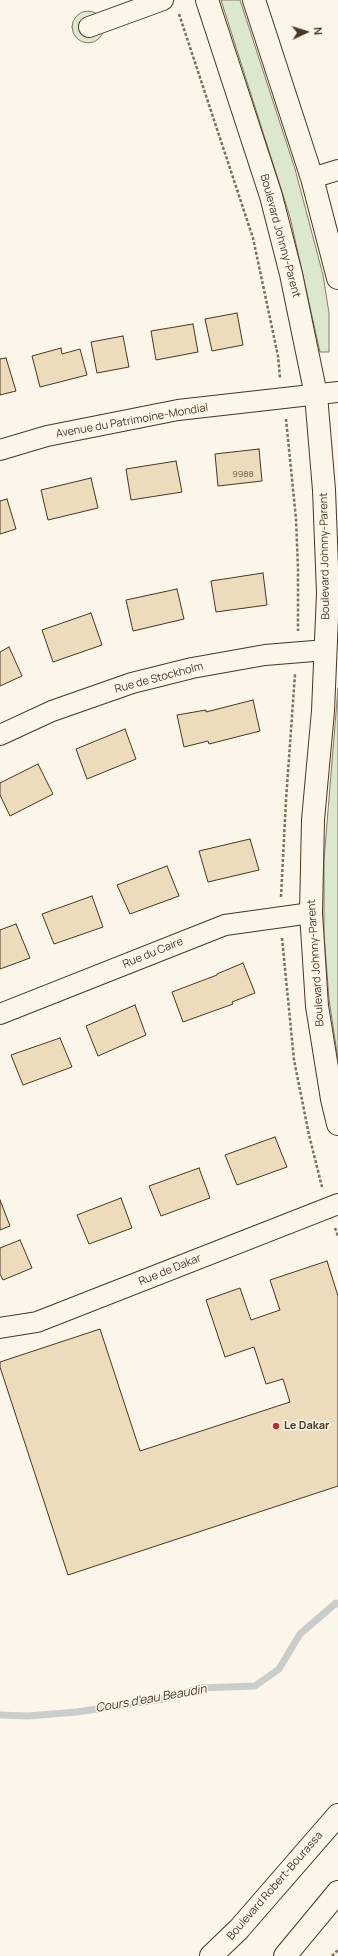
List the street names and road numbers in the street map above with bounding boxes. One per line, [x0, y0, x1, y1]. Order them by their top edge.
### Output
street label: Boulevard Johnny-Parent [257, 173, 303, 299]
street label: Avenue du Patrimoine-Mondial [55, 401, 209, 441]
street label: Boulevard Johnny-Parent [317, 492, 333, 620]
street label: Rue de Stockholm [113, 660, 205, 696]
street label: Boulevard Johnny-Parent [305, 899, 327, 1027]
street label: Rue du Caire [121, 935, 185, 971]
street label: Rue de Dakar [137, 1251, 203, 1289]
street label: Boulevard Robert-Bourassa [224, 1829, 326, 1943]

